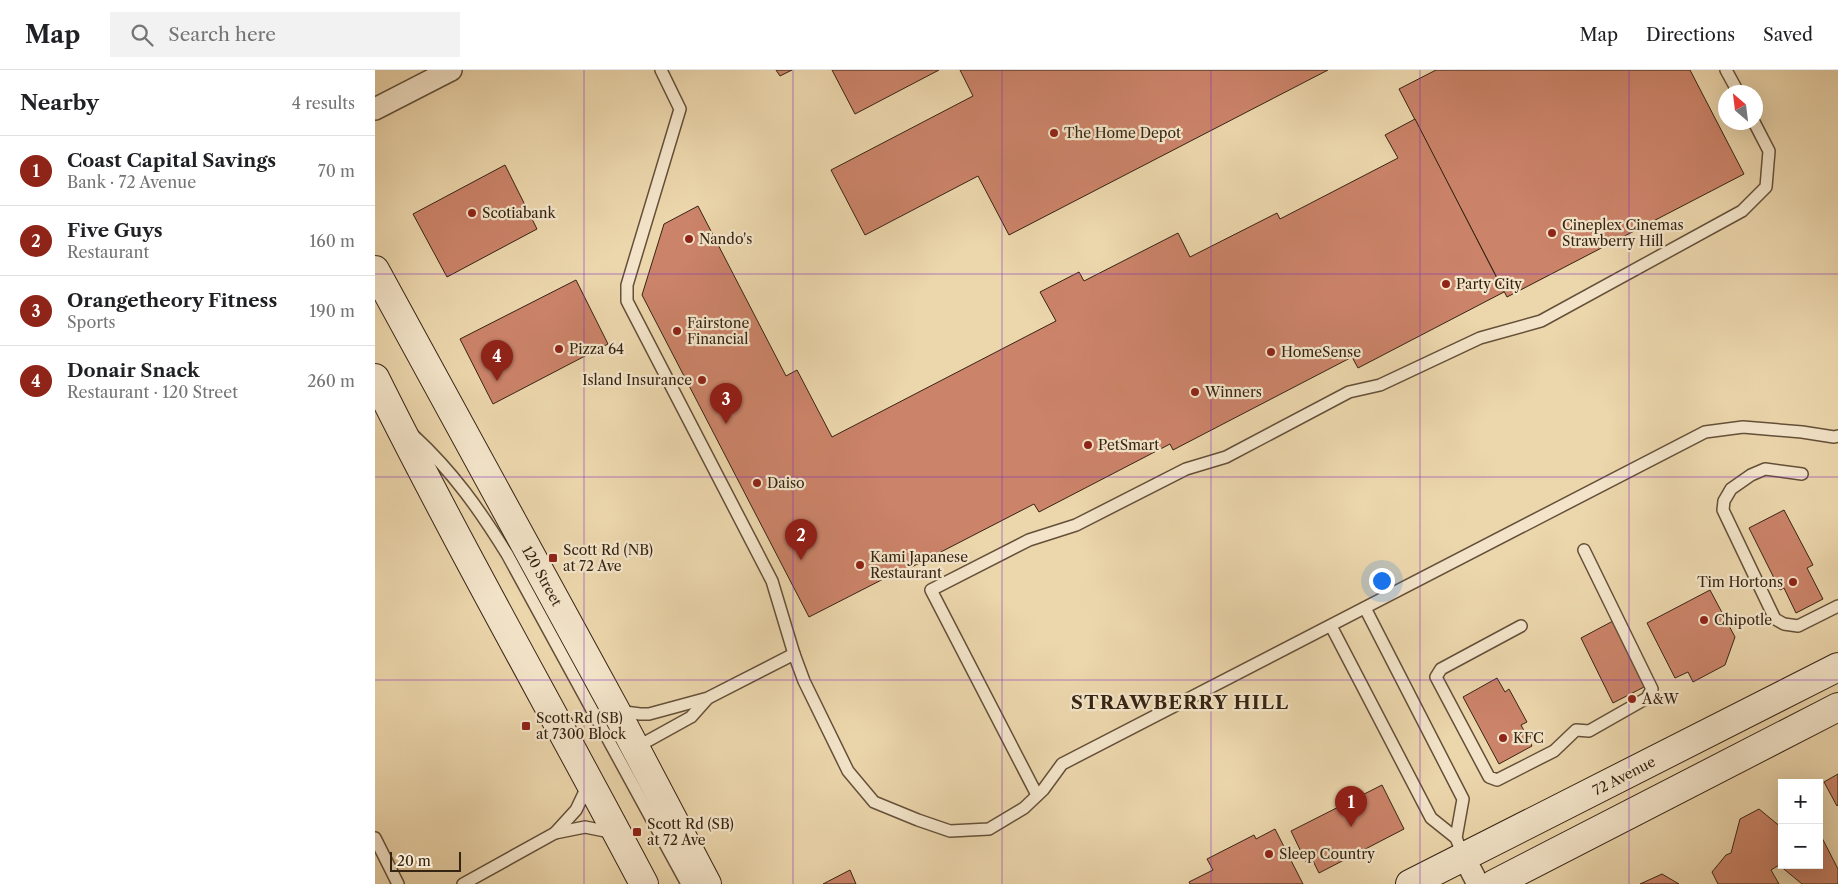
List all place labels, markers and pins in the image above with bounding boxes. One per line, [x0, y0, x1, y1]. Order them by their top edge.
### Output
place label: The Home Depot [1064, 124, 1181, 142]
marker: The Home Depot [1048, 127, 1060, 139]
place label: Scotiabank [482, 204, 557, 222]
marker: Scotiabank [466, 207, 478, 219]
place label: Cineplex Cinemas Strawberry Hill [1562, 216, 1684, 250]
marker: Cineplex Cinemas Strawberry Hill [1546, 227, 1558, 239]
place label: Nando's [699, 230, 752, 248]
marker: Nando's [683, 233, 695, 245]
place label: Party City [1456, 275, 1522, 293]
marker: Party City [1440, 278, 1452, 290]
place label: Fairstone Financial [687, 314, 749, 348]
marker: Fairstone Financial [671, 325, 683, 337]
pin: 4 [481, 340, 513, 381]
place label: Pizza 64 [569, 340, 624, 358]
marker: Pizza 64 [553, 343, 565, 355]
place label: HomeSense [1281, 343, 1361, 361]
marker: HomeSense [1265, 346, 1277, 358]
place label: Island Insurance [582, 371, 692, 389]
marker: Island Insurance [696, 374, 708, 386]
pin: 3 [710, 383, 742, 424]
place label: Winners [1204, 383, 1262, 401]
marker: Winners [1189, 386, 1201, 398]
place label: PetSmart [1098, 436, 1159, 454]
marker: PetSmart [1082, 439, 1094, 451]
place label: Daiso [767, 474, 805, 492]
marker: Daiso [751, 477, 763, 489]
pin: 2 [785, 519, 817, 560]
place label: Scott Rd (NB) at 72 Ave [563, 541, 653, 575]
place label: Kami Japanese Restaurant [870, 548, 968, 582]
marker: Scott Rd (NB) at 72 Ave [547, 552, 559, 564]
marker: Kami Japanese Restaurant [854, 559, 866, 571]
place label: Tim Hortons [1697, 573, 1783, 591]
marker: Tim Hortons [1787, 576, 1799, 588]
place label: Chipotle [1714, 611, 1772, 629]
marker: Chipotle [1698, 614, 1710, 626]
place label: A&W [1641, 690, 1679, 708]
marker: A&W [1626, 693, 1638, 705]
place label: Scott Rd (SB) at 7300 Block [536, 709, 627, 743]
marker: Scott Rd (SB) at 7300 Block [520, 720, 532, 732]
place label: KFC [1513, 729, 1544, 747]
marker: KFC [1497, 732, 1509, 744]
pin: 1 [1335, 786, 1367, 827]
place label: Scott Rd (SB) at 72 Ave [647, 815, 734, 849]
marker: Scott Rd (SB) at 72 Ave [631, 826, 643, 838]
place label: Sleep Country [1279, 845, 1375, 863]
marker: Sleep Country [1263, 848, 1275, 860]

